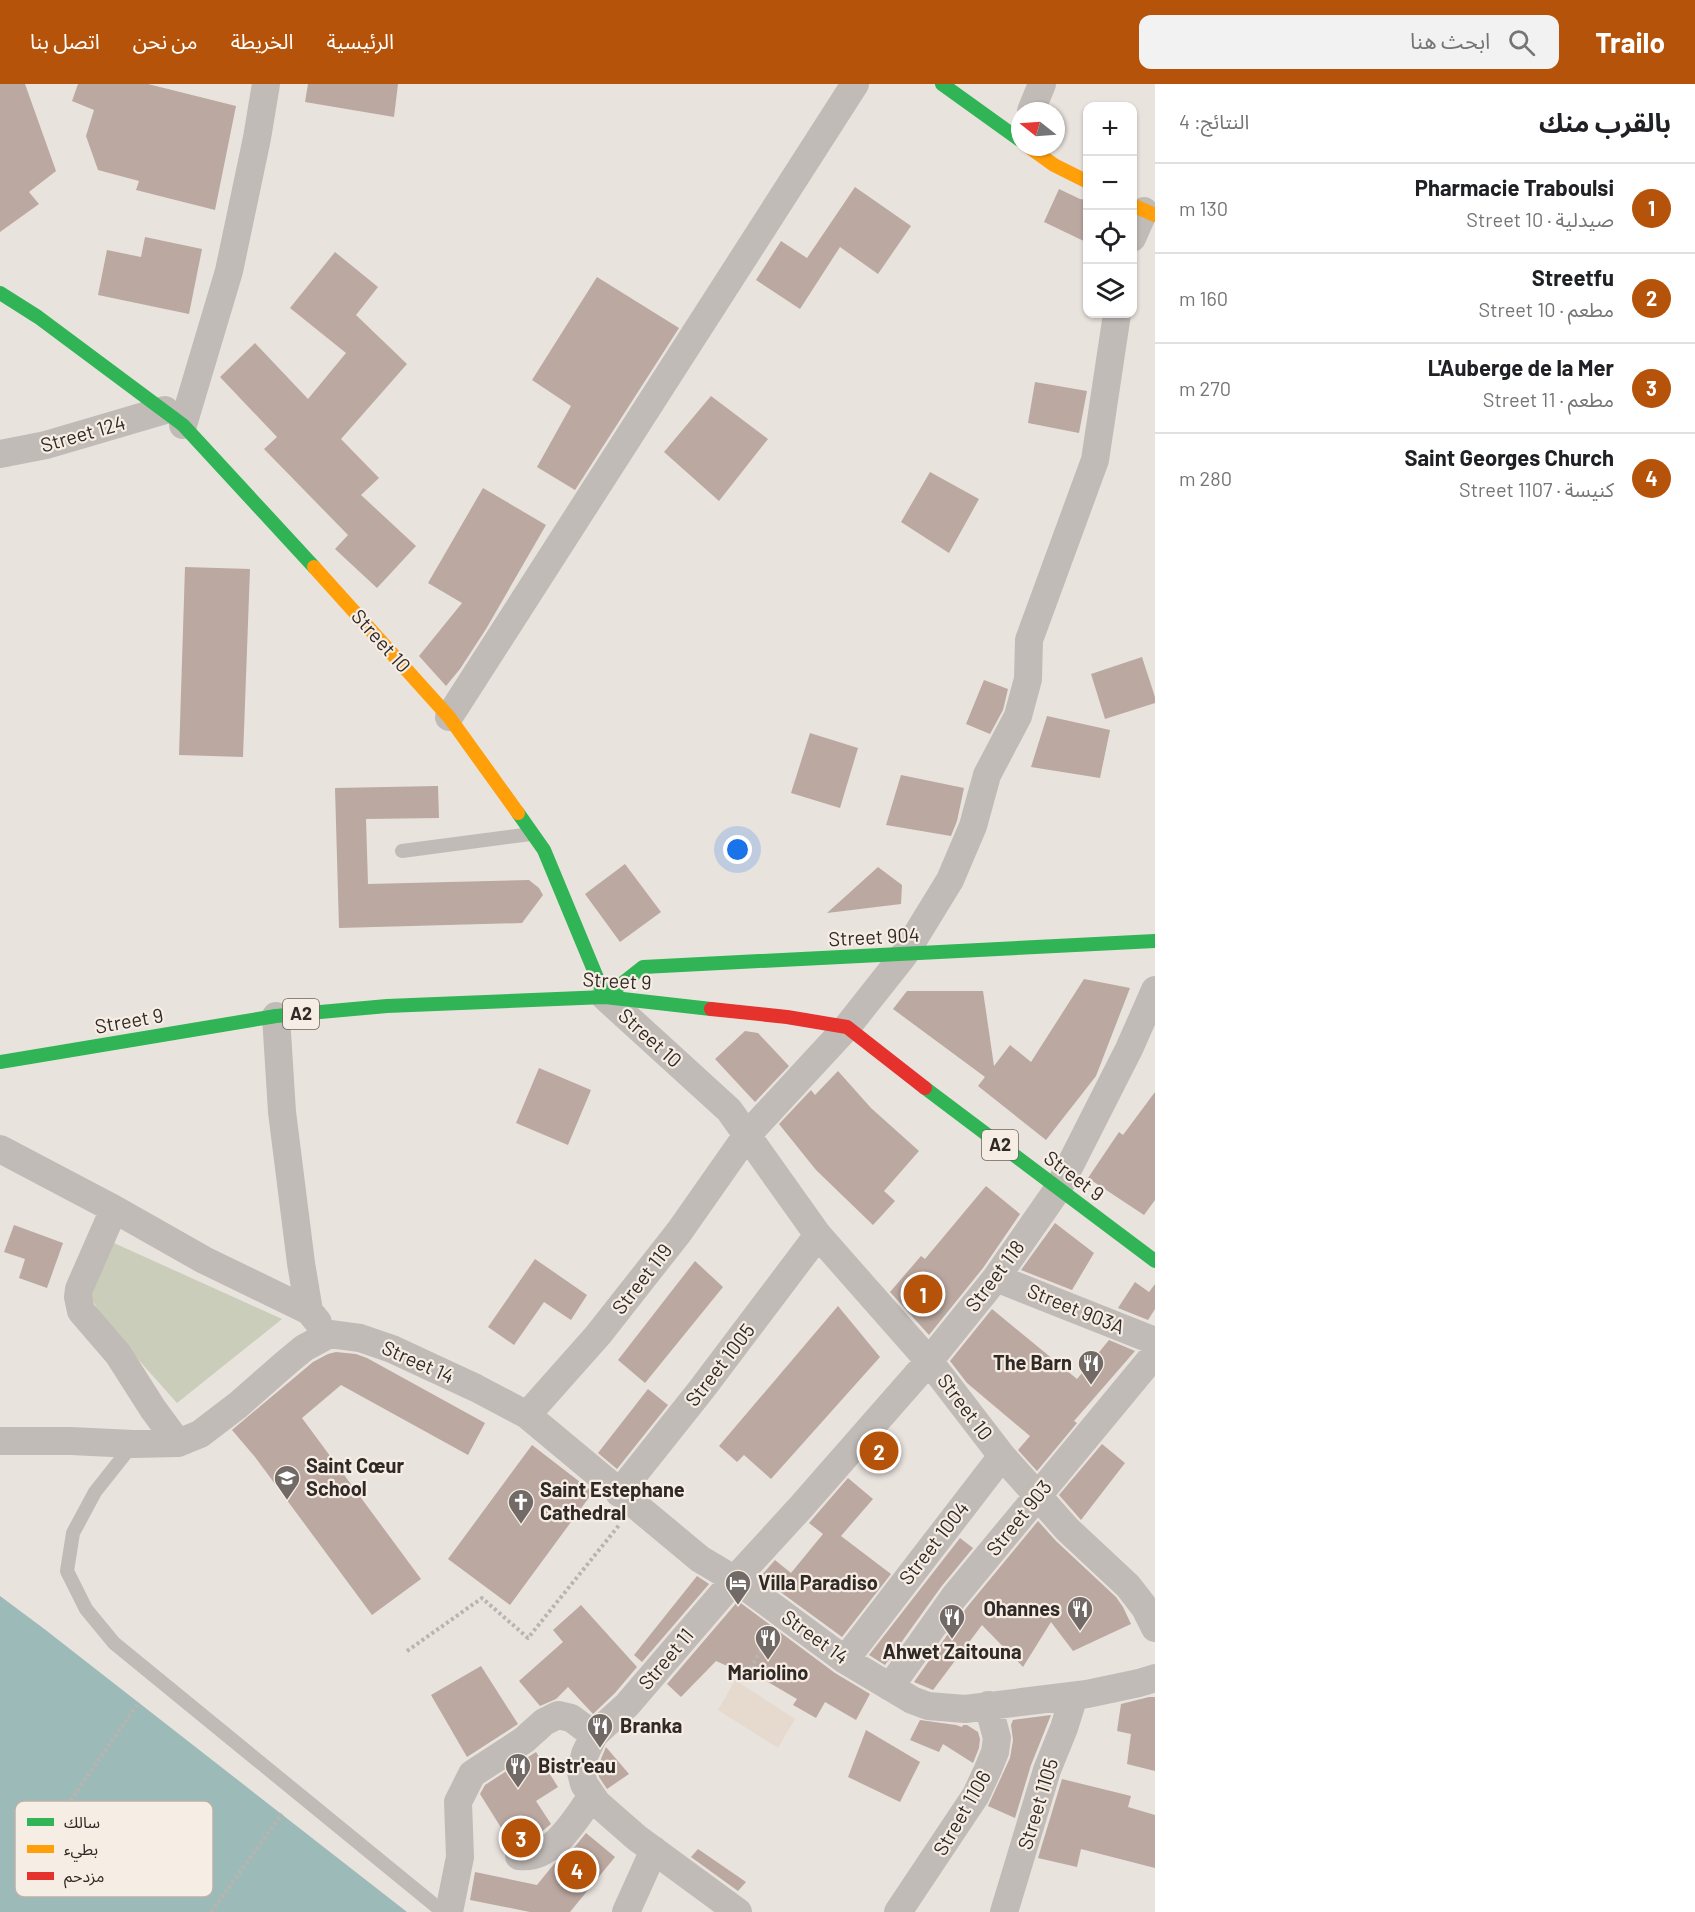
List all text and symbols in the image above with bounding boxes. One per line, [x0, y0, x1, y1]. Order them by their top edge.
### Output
search box [1139, 15, 1559, 69]
text: Trailo [1595, 25, 1665, 59]
icon: search [1505, 26, 1538, 59]
text: ابحث هنا [1410, 27, 1490, 53]
text: اتصل بنا [30, 28, 100, 53]
text: من نحن [133, 28, 198, 53]
text: الخريطة [231, 28, 294, 53]
text: الرئيسية [327, 28, 394, 53]
north arrow [1011, 102, 1065, 156]
map controls [1083, 102, 1137, 318]
button: + [1083, 102, 1137, 156]
text: بالقرب منك [1539, 106, 1671, 137]
text: النتائج: 4 [1179, 109, 1249, 133]
button: − [1083, 156, 1137, 210]
text: Pharmacie Traboulsi [1415, 174, 1614, 200]
text: 130 m [1179, 196, 1228, 220]
text: 1 [1648, 196, 1655, 220]
text: صيدلية · Street 10 [1466, 207, 1614, 231]
button: locate [1083, 210, 1137, 264]
button: layers [1083, 264, 1137, 318]
text: Streetfu [1532, 264, 1614, 290]
text: 160 m [1179, 286, 1228, 310]
text: 2 [1646, 286, 1657, 310]
text: مطعم · Street 10 [1479, 297, 1614, 321]
text: L'Auberge de la Mer [1428, 354, 1614, 380]
text: 270 m [1179, 376, 1231, 400]
text: 3 [1646, 376, 1657, 400]
text: مطعم · Street 11 [1483, 387, 1614, 411]
street label: Street 124 [37, 409, 128, 457]
text: Saint Georges Church [1404, 444, 1614, 470]
text: 280 m [1179, 466, 1232, 490]
text: 4 [1645, 466, 1658, 490]
text: كنيسة · Street 1107 [1459, 477, 1614, 501]
street label: Street 10 [347, 604, 416, 677]
your location [723, 835, 752, 864]
street label: Street 904 [828, 922, 920, 950]
street label: Street 9 [582, 966, 652, 994]
road number: A2 [283, 999, 319, 1029]
street label: Street 9 [93, 1002, 165, 1038]
street label: Street 10 [614, 1003, 687, 1072]
road number: A2 [982, 1130, 1018, 1160]
street label: Street 9 [1040, 1145, 1109, 1206]
street label: Street 118 [960, 1235, 1029, 1316]
street label: Street 119 [606, 1238, 676, 1319]
pin: 1 [904, 1272, 942, 1316]
street label: Street 903A [1024, 1278, 1129, 1338]
street label: Street 1005 [679, 1318, 759, 1411]
street label: Street 14 [379, 1335, 458, 1388]
restaurant icon: The Barn [1076, 1348, 1106, 1386]
place label: The Barn [993, 1350, 1072, 1374]
street label: Street 10 [933, 1368, 999, 1444]
pin: 2 [860, 1428, 898, 1474]
place label: Saint Cœur School [306, 1453, 404, 1500]
school or university icon: Saint Cœur School [272, 1463, 302, 1501]
street label: Street 903 [980, 1475, 1056, 1560]
place label: Saint Estephane Cathedral [540, 1477, 685, 1524]
church icon: Saint Estephane Cathedral [506, 1487, 536, 1525]
street label: Street 1004 [893, 1496, 973, 1589]
hotel icon: Villa Paradiso [723, 1568, 753, 1606]
place label: Villa Paradiso [758, 1570, 878, 1594]
restaurant icon: Ohannes [1065, 1594, 1095, 1632]
place label: Ohannes [983, 1596, 1060, 1620]
restaurant icon: Ahwet Zaitouna [937, 1602, 967, 1640]
street label: Street 14 [778, 1604, 854, 1668]
street label: Street 11 [633, 1623, 698, 1694]
restaurant icon: Mariolino [753, 1623, 783, 1661]
place label: Ahwet Zaitouna [883, 1639, 1022, 1663]
place label: Mariolino [728, 1660, 808, 1684]
restaurant icon: Branka [585, 1711, 615, 1749]
place label: Branka [620, 1713, 682, 1737]
restaurant icon: Bistr'eau [503, 1751, 533, 1789]
place label: Bistr'eau [538, 1753, 616, 1777]
street label: Street 1105 [1012, 1755, 1062, 1852]
street label: Street 1106 [927, 1766, 995, 1859]
legend [15, 1801, 213, 1897]
text: سالك [64, 1812, 100, 1831]
pin: 3 [502, 1816, 540, 1860]
text: بطيء [64, 1839, 98, 1862]
pin: 4 [558, 1848, 596, 1892]
text: مزدحم [64, 1866, 104, 1889]

